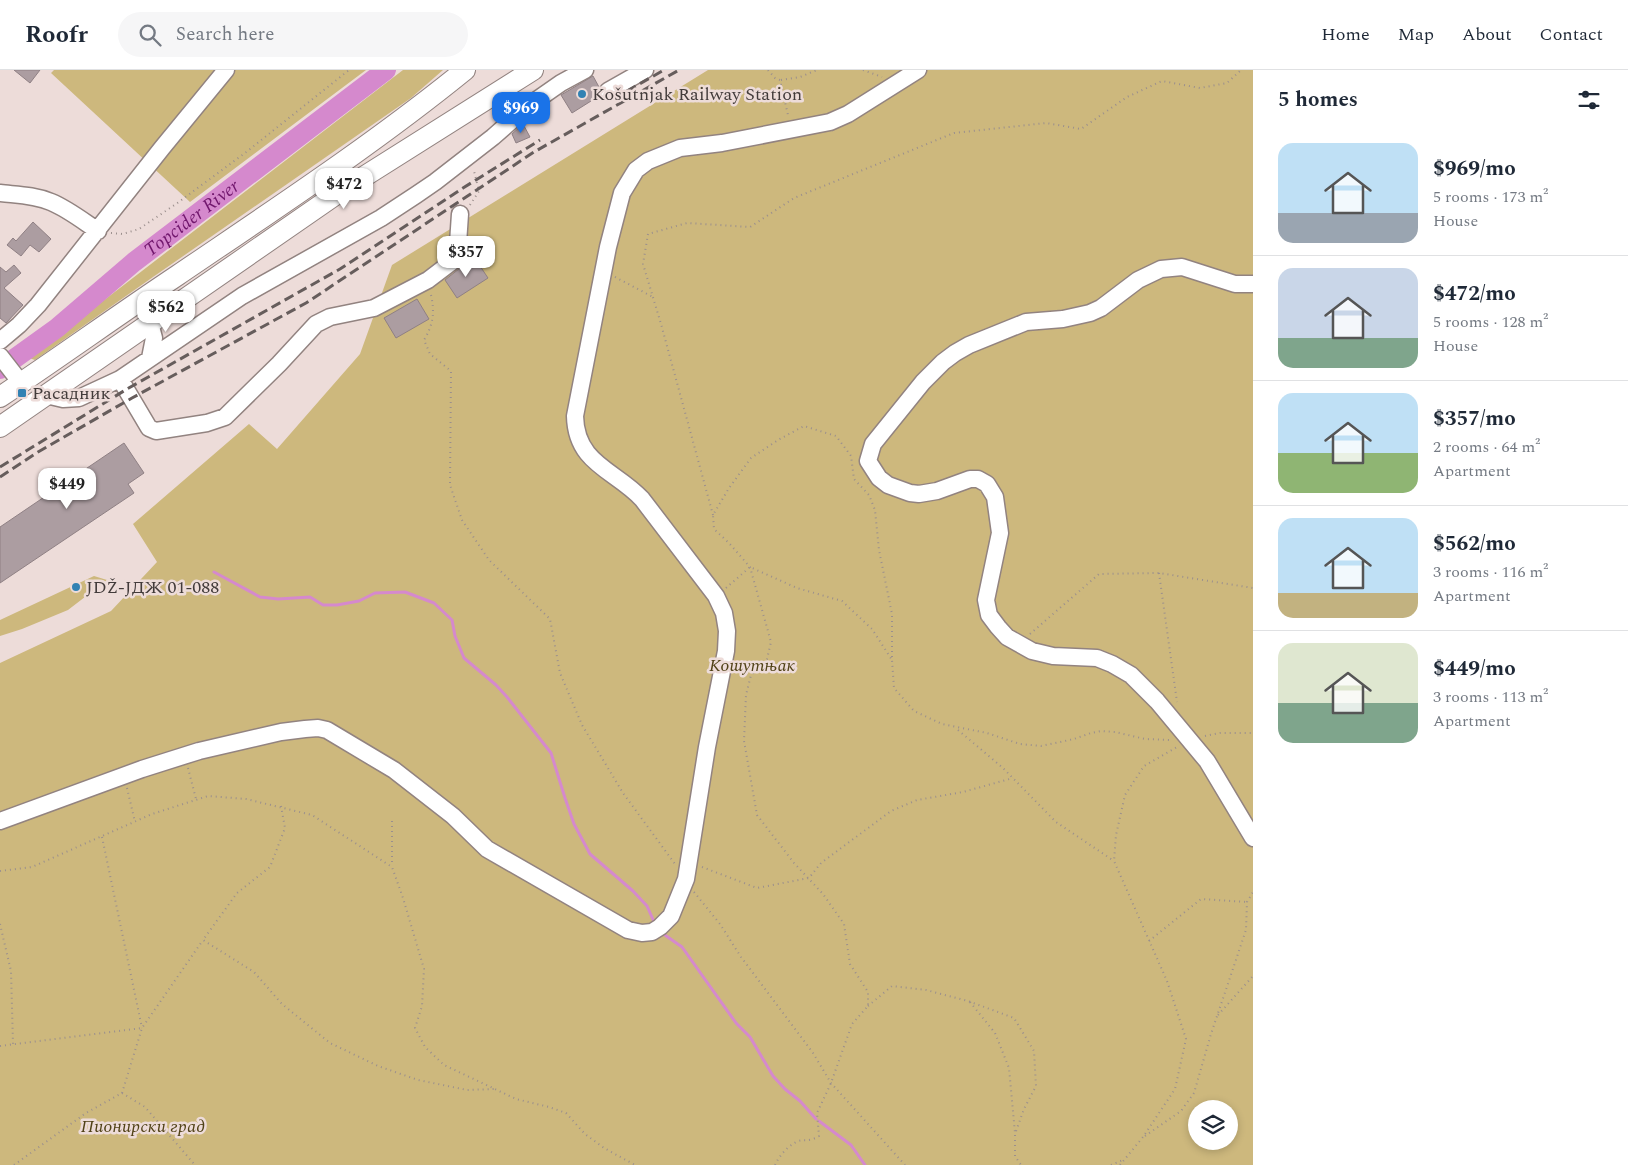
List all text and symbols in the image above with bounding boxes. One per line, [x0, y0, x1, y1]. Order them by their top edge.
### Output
search box [118, 12, 468, 57]
text: Roofr [25, 17, 88, 53]
text: Search here [176, 20, 274, 49]
icon: search [136, 21, 164, 49]
text: Home [1321, 21, 1370, 48]
text: Map [1398, 21, 1434, 48]
text: About [1462, 21, 1512, 48]
text: Contact [1540, 21, 1603, 48]
place label: Košutnjak Railway Station [592, 81, 802, 108]
text: 5 homes [1278, 84, 1358, 116]
icon: filters [1575, 86, 1603, 114]
marker: Košutnjak Railway Station [576, 88, 588, 100]
pin: $969 [491, 92, 551, 134]
text: $969 [503, 96, 539, 120]
text: $969/mo [1433, 153, 1516, 185]
icon: home [1318, 163, 1378, 223]
pin: $472 [314, 168, 374, 210]
water label: Topcider River [138, 172, 246, 264]
text: $472 [326, 172, 362, 196]
text: 5 rooms · 173 m² [1433, 185, 1548, 209]
text: House [1433, 209, 1478, 233]
pin: $357 [436, 236, 496, 278]
text: $357 [448, 240, 484, 264]
text: $472/mo [1433, 278, 1516, 310]
icon: home [1318, 288, 1378, 348]
pin: $562 [136, 290, 196, 333]
text: $562 [148, 295, 184, 319]
text: 5 rooms · 128 m² [1433, 310, 1548, 334]
text: House [1433, 334, 1478, 358]
place label: Расадник [32, 380, 111, 407]
marker: Расадник [16, 387, 28, 399]
text: $357/mo [1433, 403, 1516, 435]
icon: home [1318, 413, 1378, 473]
text: 2 rooms · 64 m² [1433, 435, 1540, 459]
text: Apartment [1433, 459, 1511, 483]
pin: $449 [37, 468, 97, 510]
text: $449 [49, 472, 85, 496]
text: $562/mo [1433, 528, 1516, 560]
icon: home [1318, 538, 1378, 598]
text: 3 rooms · 116 m² [1433, 560, 1548, 584]
place label: JDŽ-JДЖ 01-088 [86, 574, 219, 601]
marker: JDŽ-JДЖ 01-088 [70, 581, 82, 593]
text: Apartment [1433, 584, 1511, 608]
park label: Кошутњак [709, 652, 796, 679]
text: $449/mo [1433, 653, 1516, 685]
icon: home [1318, 663, 1378, 723]
text: 3 rooms · 113 m² [1433, 685, 1548, 709]
text: Apartment [1433, 709, 1511, 733]
map controls [1188, 1100, 1238, 1150]
button: layers [1188, 1100, 1238, 1150]
park label: Пионирски град [81, 1113, 205, 1140]

